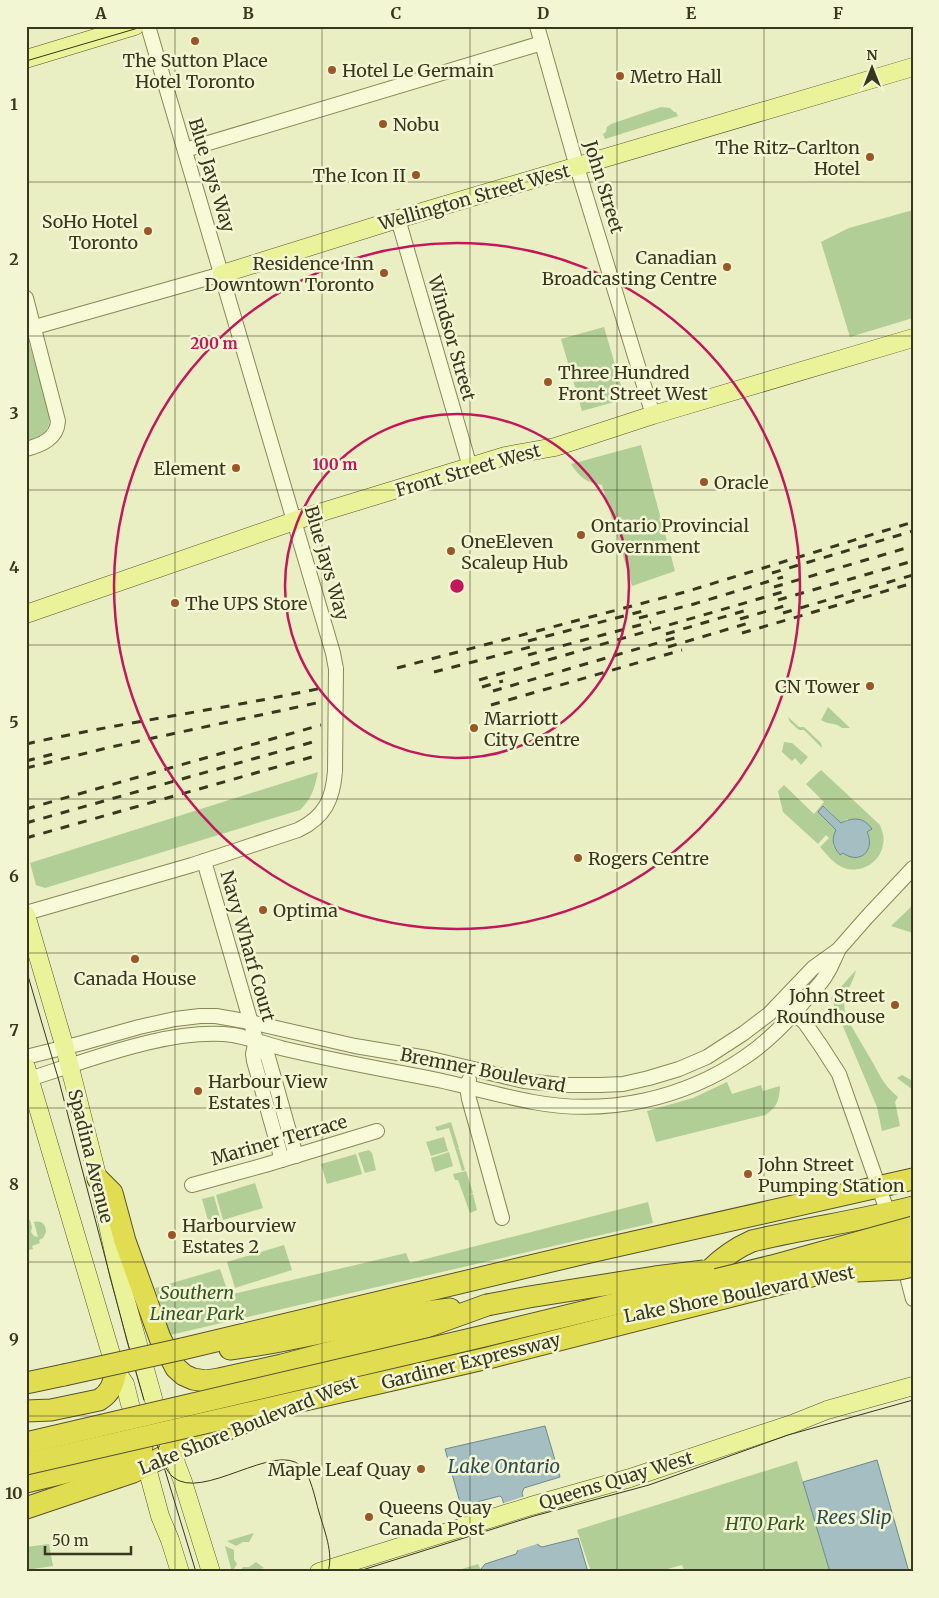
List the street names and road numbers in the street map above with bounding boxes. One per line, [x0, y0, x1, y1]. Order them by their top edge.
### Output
street label: Blue Jays Way [184, 115, 240, 235]
street label: John Street [579, 137, 629, 236]
street label: Wellington Street West [375, 159, 572, 236]
street label: Windsor Street [423, 272, 481, 403]
street label: Front Street West [393, 438, 543, 502]
street label: Blue Jays Way [300, 503, 354, 623]
street label: Navy Wharf Court [215, 868, 281, 1024]
street label: Bremner Boulevard [398, 1043, 568, 1097]
street label: Spadina Avenue [63, 1087, 119, 1225]
street label: Mariner Terrace [208, 1110, 350, 1170]
street label: Lake Shore Boulevard West [622, 1260, 856, 1328]
street label: Gardiner Expressway [379, 1327, 563, 1394]
street label: Lake Shore Boulevard West [135, 1370, 361, 1480]
street label: Queens Quay West [536, 1446, 696, 1514]

